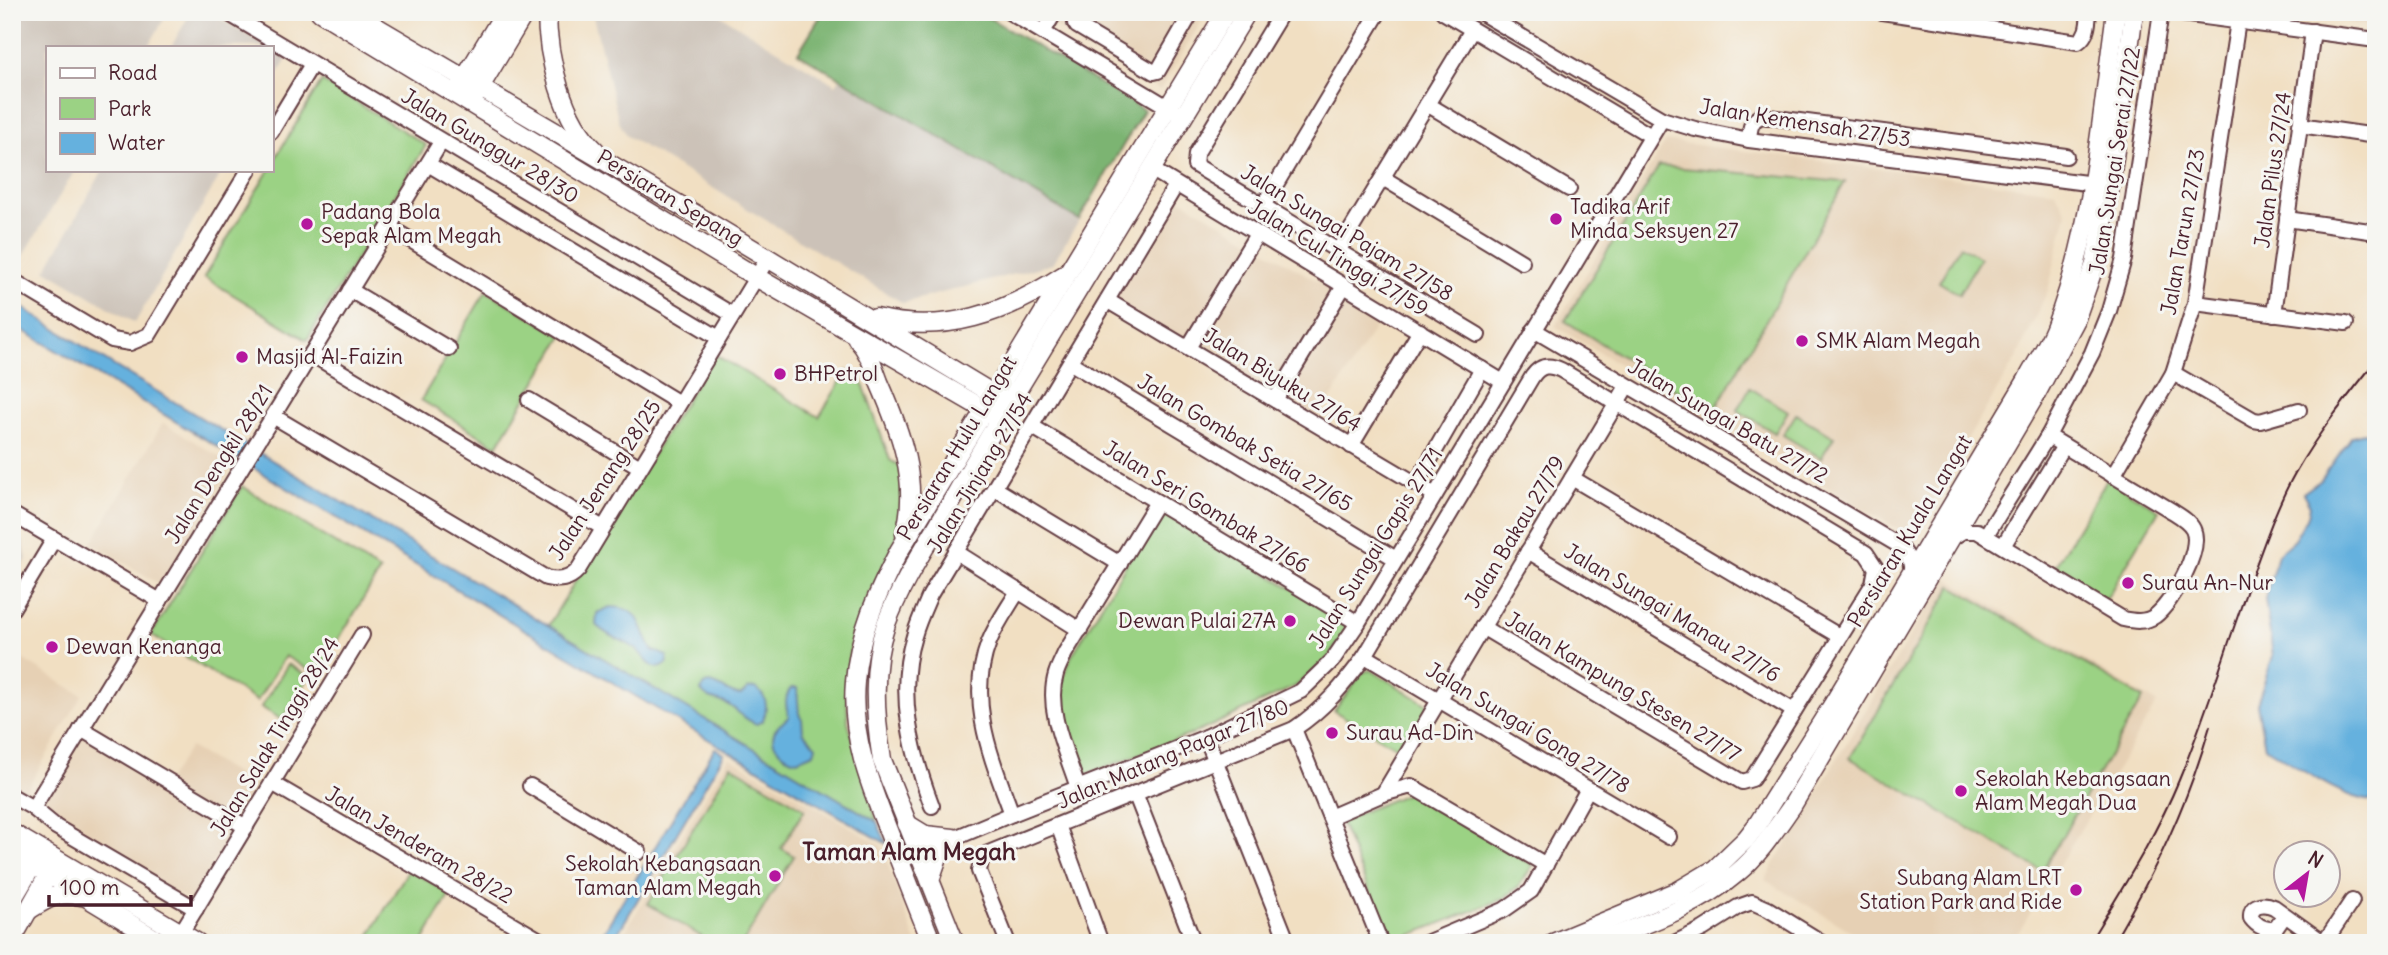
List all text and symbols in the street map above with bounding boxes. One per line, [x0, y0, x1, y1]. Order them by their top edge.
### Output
street label: Jalan Sungai Serai 27/22 [2083, 45, 2146, 277]
legend [46, 46, 273, 172]
text: Road [108, 59, 157, 86]
street label: Jalan Gunggur 28/30 [397, 82, 584, 209]
street label: Jalan Pilus 27/24 [2248, 90, 2297, 250]
street label: Jalan Kemensah 27/53 [1697, 92, 1913, 153]
text: Park [108, 95, 151, 122]
text: Water [108, 129, 166, 156]
street label: Persiaran Sepang [592, 143, 748, 252]
street label: Jalan Tarun 27/23 [2155, 147, 2210, 317]
street label: Jalan Sungai Pajam 27/58 [1236, 158, 1458, 307]
street label: Jalan Cul Tinggi 27/59 [1243, 193, 1433, 322]
place label: Tadika Arif Minda Seksyen 27 [1570, 193, 1739, 244]
place label: Padang Bola Sepak Alam Megah [321, 198, 501, 249]
marker: Tadika Arif Minda Seksyen 27 [1548, 211, 1564, 227]
marker: Padang Bola Sepak Alam Megah [299, 216, 315, 232]
street label: Jalan Biyuku 27/64 [1198, 322, 1366, 438]
place label: SMK Alam Megah [1816, 327, 1980, 354]
marker: SMK Alam Megah [1794, 333, 1810, 349]
place label: Masjid Al-Faizin [256, 343, 403, 370]
marker: Masjid Al-Faizin [234, 349, 250, 365]
street label: Persiaran Hulu Langat [891, 350, 1022, 545]
street label: Jalan Sungai Batu 27/72 [1623, 352, 1833, 489]
place label: BHPetrol [794, 360, 878, 387]
marker: BHPetrol [772, 366, 788, 382]
street label: Jalan Gombak Setia 27/65 [1133, 368, 1358, 517]
street label: Jalan Dengkil 28/21 [159, 379, 278, 548]
street label: Jalan Jinjang 27/54 [921, 387, 1038, 558]
street label: Jalan Jenang 28/25 [543, 394, 667, 565]
street label: Persiaran Kuala Langat [1841, 429, 1978, 632]
street label: Jalan Seri Gombak 27/66 [1098, 434, 1314, 579]
street label: Jalan Sungai Gapis 27/71 [1303, 442, 1448, 653]
street label: Jalan Bakau 27/79 [1458, 451, 1571, 613]
street label: Jalan Sungai Manau 27/76 [1559, 537, 1785, 688]
place label: Surau An-Nur [2142, 569, 2273, 596]
marker: Surau An-Nur [2120, 575, 2136, 591]
street label: Jalan Kampung Stesen 27/77 [1501, 606, 1746, 768]
place label: Dewan Pulai 27A [1118, 607, 1276, 634]
marker: Dewan Pulai 27A [1282, 613, 1298, 629]
street label: Jalan Salak Tinggi 28/24 [204, 632, 345, 841]
place label: Dewan Kenanga [66, 633, 222, 660]
marker: Dewan Kenanga [44, 639, 60, 655]
street label: Jalan Sungai Gong 27/78 [1421, 656, 1635, 799]
street label: Jalan Matang Pagar 27/80 [1053, 692, 1293, 815]
place label: Surau Ad-Din [1346, 719, 1474, 746]
marker: Surau Ad-Din [1324, 725, 1340, 741]
place label: Sekolah Kebangsaan Alam Megah Dua [1975, 765, 2171, 816]
street label: Jalan Jenderam 28/22 [321, 780, 518, 909]
marker: Sekolah Kebangsaan Alam Megah Dua [1953, 783, 1969, 799]
district label: Taman Alam Megah [802, 836, 1016, 866]
north arrow [2272, 839, 2342, 909]
text: N [2304, 846, 2328, 873]
place label: Sekolah Kebangsaan Taman Alam Megah [565, 850, 761, 901]
scale bar [49, 864, 191, 908]
place label: Subang Alam LRT Station Park and Ride [1859, 864, 2062, 915]
marker: Sekolah Kebangsaan Taman Alam Megah [767, 868, 783, 884]
text: 100 m [60, 874, 119, 901]
marker: Subang Alam LRT Station Park and Ride [2068, 882, 2084, 898]

